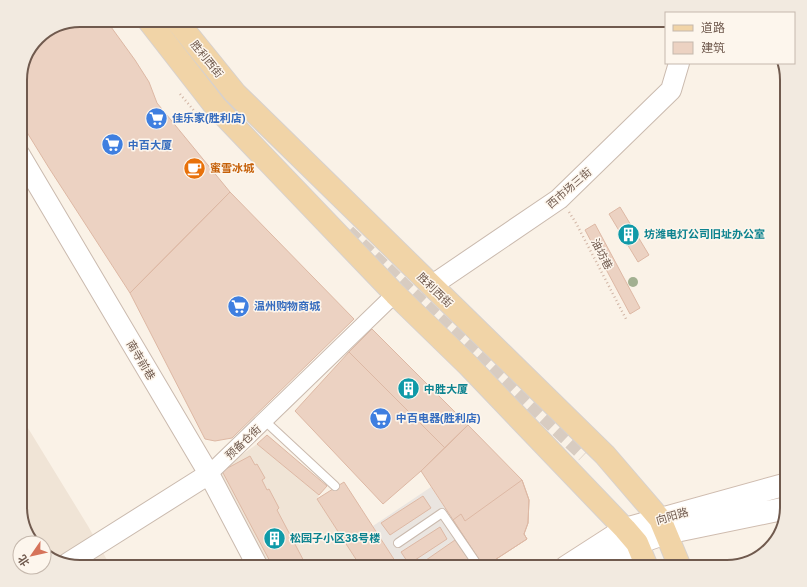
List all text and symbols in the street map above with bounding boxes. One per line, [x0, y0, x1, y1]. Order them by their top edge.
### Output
legend [665, 12, 795, 64]
text: 道路 [701, 20, 725, 35]
street label: 胜利西街 [188, 37, 226, 81]
text: 建筑 [701, 40, 725, 55]
supermarket icon: 佳乐家(胜利店) [144, 105, 170, 131]
place label: 佳乐家(胜利店) [172, 111, 246, 125]
supermarket icon: 中百大厦 [100, 132, 126, 158]
place label: 中百大厦 [128, 138, 172, 152]
cafe icon: 蜜雪冰城 [181, 155, 207, 181]
place label: 蜜雪冰城 [210, 161, 255, 175]
street label: 西市场三街 [544, 165, 594, 211]
building icon: 坊潍电灯公司旧址办公室 [616, 221, 642, 247]
place label: 坊潍电灯公司旧址办公室 [644, 227, 765, 241]
street label: 油坊巷 [588, 236, 616, 272]
street label: 胜利西街 [414, 270, 456, 310]
supermarket icon: 温州购物商城 [226, 293, 252, 319]
place label: 温州购物商城 [254, 299, 321, 313]
street label: 南寺前巷 [124, 338, 158, 382]
building icon: 中胜大厦 [395, 376, 421, 402]
place label: 中胜大厦 [424, 382, 468, 396]
supermarket icon: 中百电器(胜利店) [368, 405, 394, 431]
place label: 中百电器(胜利店) [396, 411, 481, 425]
street label: 预备仓街 [222, 422, 264, 462]
street label: 向阳路 [654, 505, 690, 527]
building icon: 松园子小区38号楼 [262, 525, 288, 551]
place label: 松园子小区38号楼 [290, 531, 380, 545]
north arrow [12, 535, 52, 575]
text: 北 [15, 552, 33, 569]

